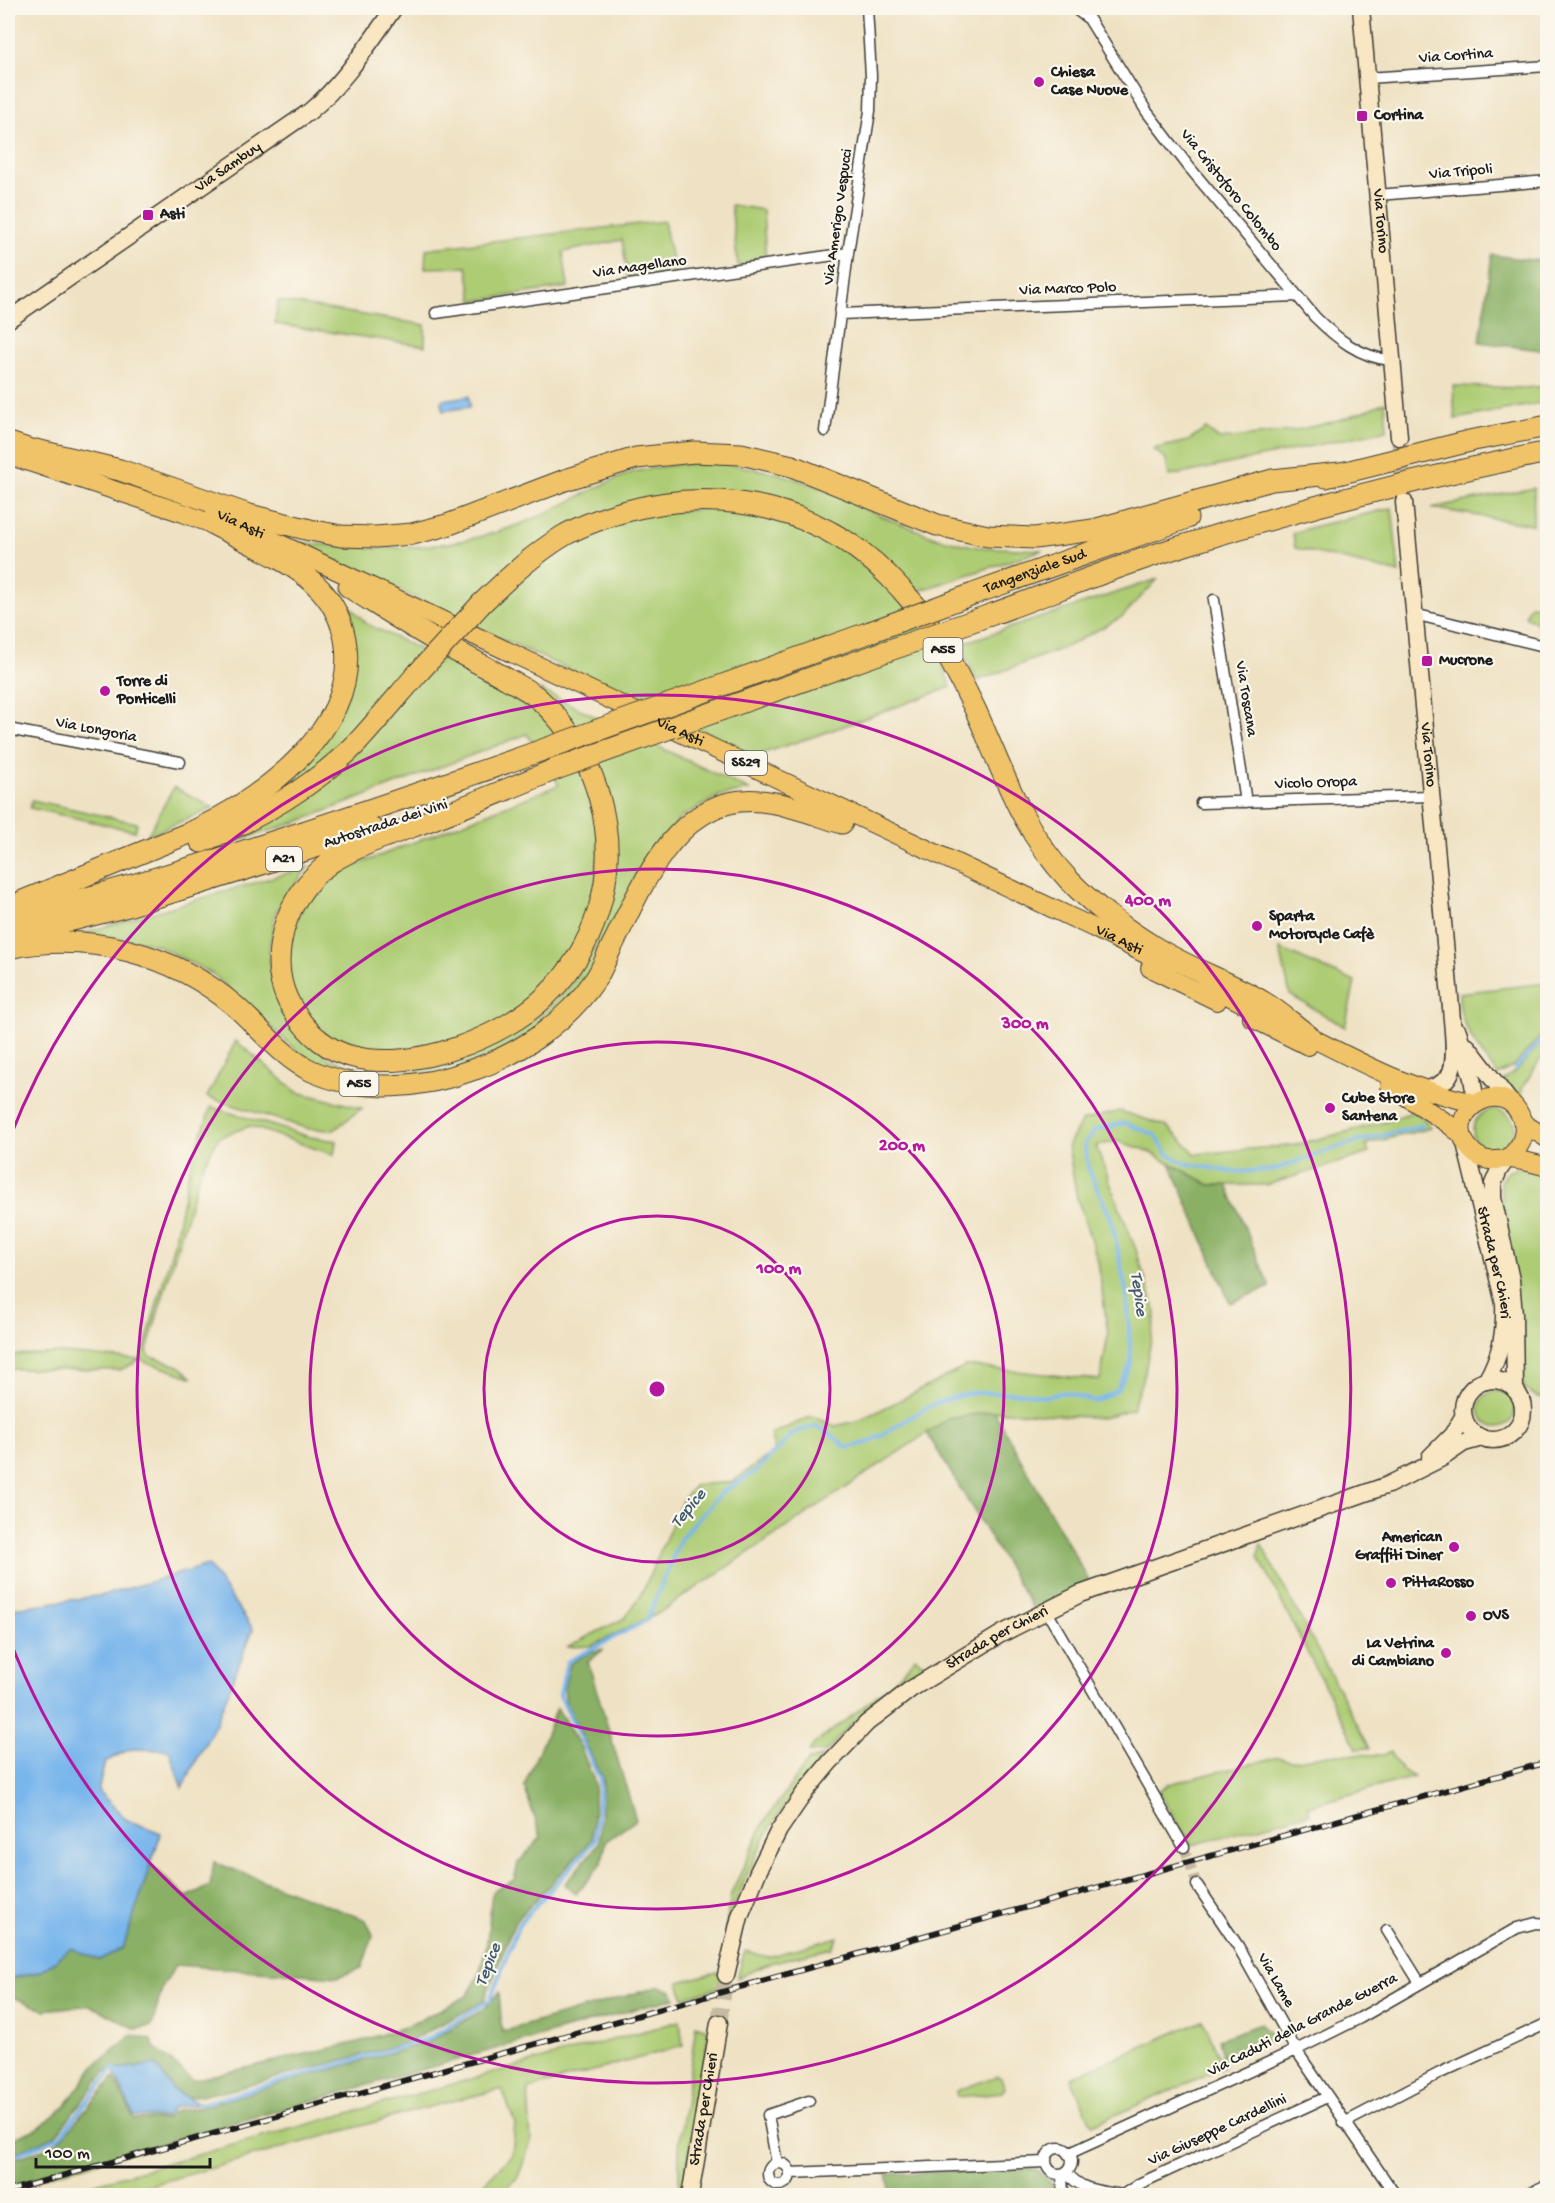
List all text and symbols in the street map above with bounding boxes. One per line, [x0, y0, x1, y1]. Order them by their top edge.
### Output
street label: Via Cortina [1417, 45, 1495, 69]
place label: Chiesa Case Nuove [1050, 64, 1129, 101]
marker: Chiesa Case Nuove [1032, 75, 1046, 89]
place label: Cortina [1373, 107, 1424, 126]
marker: Cortina [1355, 109, 1369, 123]
street label: Via Cristoforo Colombo [1174, 125, 1285, 256]
street label: Via Sambuy [191, 138, 265, 198]
street label: Via Amerigo Vespucci [820, 148, 858, 287]
street label: Via Tripoli [1428, 161, 1493, 185]
street label: Via Torino [1367, 187, 1392, 254]
place label: Asti [159, 206, 186, 225]
marker: Asti [141, 208, 155, 222]
street label: Via Magellano [591, 252, 688, 284]
street label: Via Marco Polo [1018, 279, 1117, 301]
street label: Via Asti [213, 505, 267, 544]
street label: Tangenziale Sud [981, 545, 1090, 599]
road number: A55 [924, 638, 962, 662]
place label: Mucrone [1439, 652, 1494, 671]
marker: Mucrone [1420, 654, 1434, 668]
street label: Via Toscana [1230, 659, 1261, 739]
place label: Torre di Ponticelli [115, 673, 176, 710]
marker: Torre di Ponticelli [98, 684, 112, 698]
street label: Via Asti [652, 713, 707, 752]
street label: Via Longoria [53, 714, 139, 748]
street label: Via Torino [1415, 721, 1440, 788]
road number: SS29 [725, 751, 767, 775]
street label: Vicolo Oropa [1274, 773, 1358, 795]
street label: Autostrada dei Vini [322, 796, 450, 854]
road number: A21 [266, 847, 302, 871]
text: 400 m [1124, 891, 1171, 912]
place label: Sparta Motorcycle Cafè [1269, 908, 1375, 945]
marker: Sparta Motorcycle Cafè [1250, 919, 1264, 933]
street label: Via Asti [1091, 920, 1146, 960]
text: 300 m [1001, 1014, 1049, 1035]
road number: A55 [340, 1072, 378, 1096]
place label: Cube Store Santena [1341, 1090, 1416, 1127]
marker: Cube Store Santena [1323, 1101, 1337, 1115]
text: 200 m [879, 1136, 925, 1157]
street label: Strada per Chieri [1471, 1205, 1514, 1319]
text: 100 m [756, 1259, 802, 1280]
water label: Tepice [1125, 1271, 1152, 1318]
centre of rings [647, 1379, 667, 1399]
water label: Tepice [667, 1485, 712, 1533]
place label: American Graffiti Diner [1355, 1529, 1444, 1566]
marker: American Graffiti Diner [1447, 1540, 1461, 1554]
place label: PittaRosso [1402, 1574, 1475, 1593]
marker: PittaRosso [1384, 1576, 1398, 1590]
street label: Strada per Chieri [943, 1602, 1052, 1675]
place label: OVS [1483, 1607, 1510, 1626]
marker: OVS [1464, 1609, 1478, 1623]
place label: La Vetrina di Cambiano [1352, 1635, 1435, 1672]
marker: La Vetrina di Cambiano [1439, 1646, 1453, 1660]
water label: Tepice [471, 1940, 507, 1989]
street label: Via Lame [1251, 1950, 1298, 2012]
street label: Via Caduti della Grande Guerra [1204, 1969, 1402, 2083]
street label: Strada per Chieri [686, 2051, 723, 2167]
street label: Via Giuseppe Cardellini [1145, 2091, 1290, 2172]
scale bar [36, 2131, 210, 2169]
text: 100 m [44, 2144, 90, 2165]

